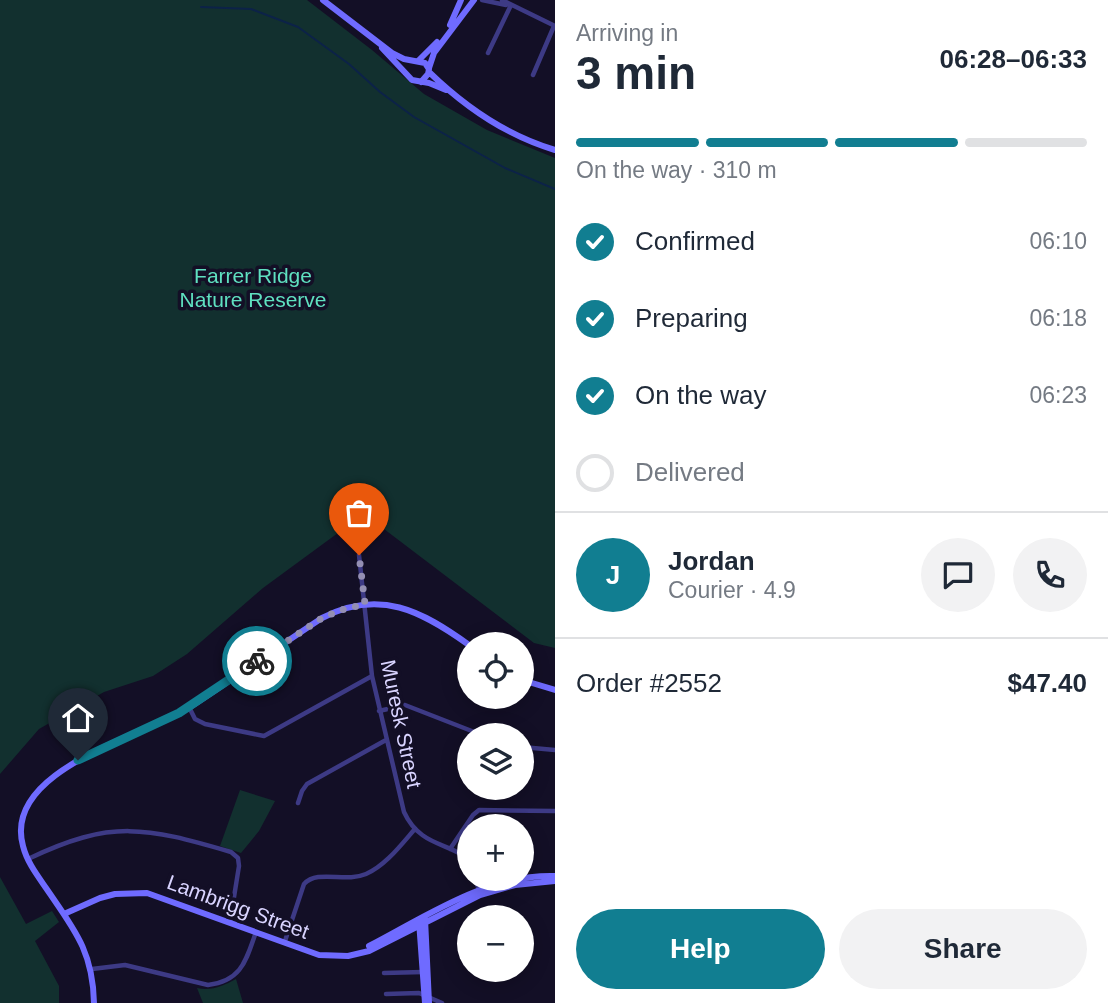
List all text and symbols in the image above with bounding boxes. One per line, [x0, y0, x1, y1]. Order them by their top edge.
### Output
text: Arriving in [576, 20, 678, 46]
text: 06:28–06:33 [940, 44, 1087, 74]
text: 3 min [576, 47, 696, 99]
text: On the way · 310 m [576, 157, 777, 183]
icon: check [576, 223, 614, 261]
text: Confirmed [635, 226, 755, 256]
text: 06:10 [1029, 228, 1087, 254]
park label: Farrer Ridge Nature Reserve [179, 264, 327, 311]
icon: check [576, 300, 614, 338]
text: Preparing [635, 303, 748, 333]
text: 06:18 [1029, 305, 1087, 331]
icon: check [576, 377, 614, 415]
text: On the way [635, 380, 767, 410]
text: 06:23 [1029, 382, 1087, 408]
text: Delivered [635, 457, 745, 487]
pin [329, 483, 389, 555]
icon: bag [340, 494, 378, 532]
button: chat [921, 538, 995, 612]
button: phone [1013, 538, 1087, 612]
text: Jordan [668, 546, 755, 576]
text: J [606, 560, 620, 590]
text: Courier · 4.9 [668, 577, 796, 603]
courier [222, 626, 292, 696]
map controls [457, 632, 534, 982]
button: locate [457, 632, 534, 709]
icon: bike [238, 642, 276, 680]
street label: Muresk Street [377, 658, 426, 790]
text: Order #2552 [576, 668, 722, 698]
text: $47.40 [1007, 668, 1087, 698]
pin [48, 688, 108, 760]
icon: home [59, 699, 97, 737]
button: layers [457, 723, 534, 800]
button: + [457, 814, 534, 891]
street label: Lambrigg Street [164, 870, 312, 943]
button: − [457, 905, 534, 982]
button: Help [576, 909, 825, 989]
button: Share [839, 909, 1087, 989]

